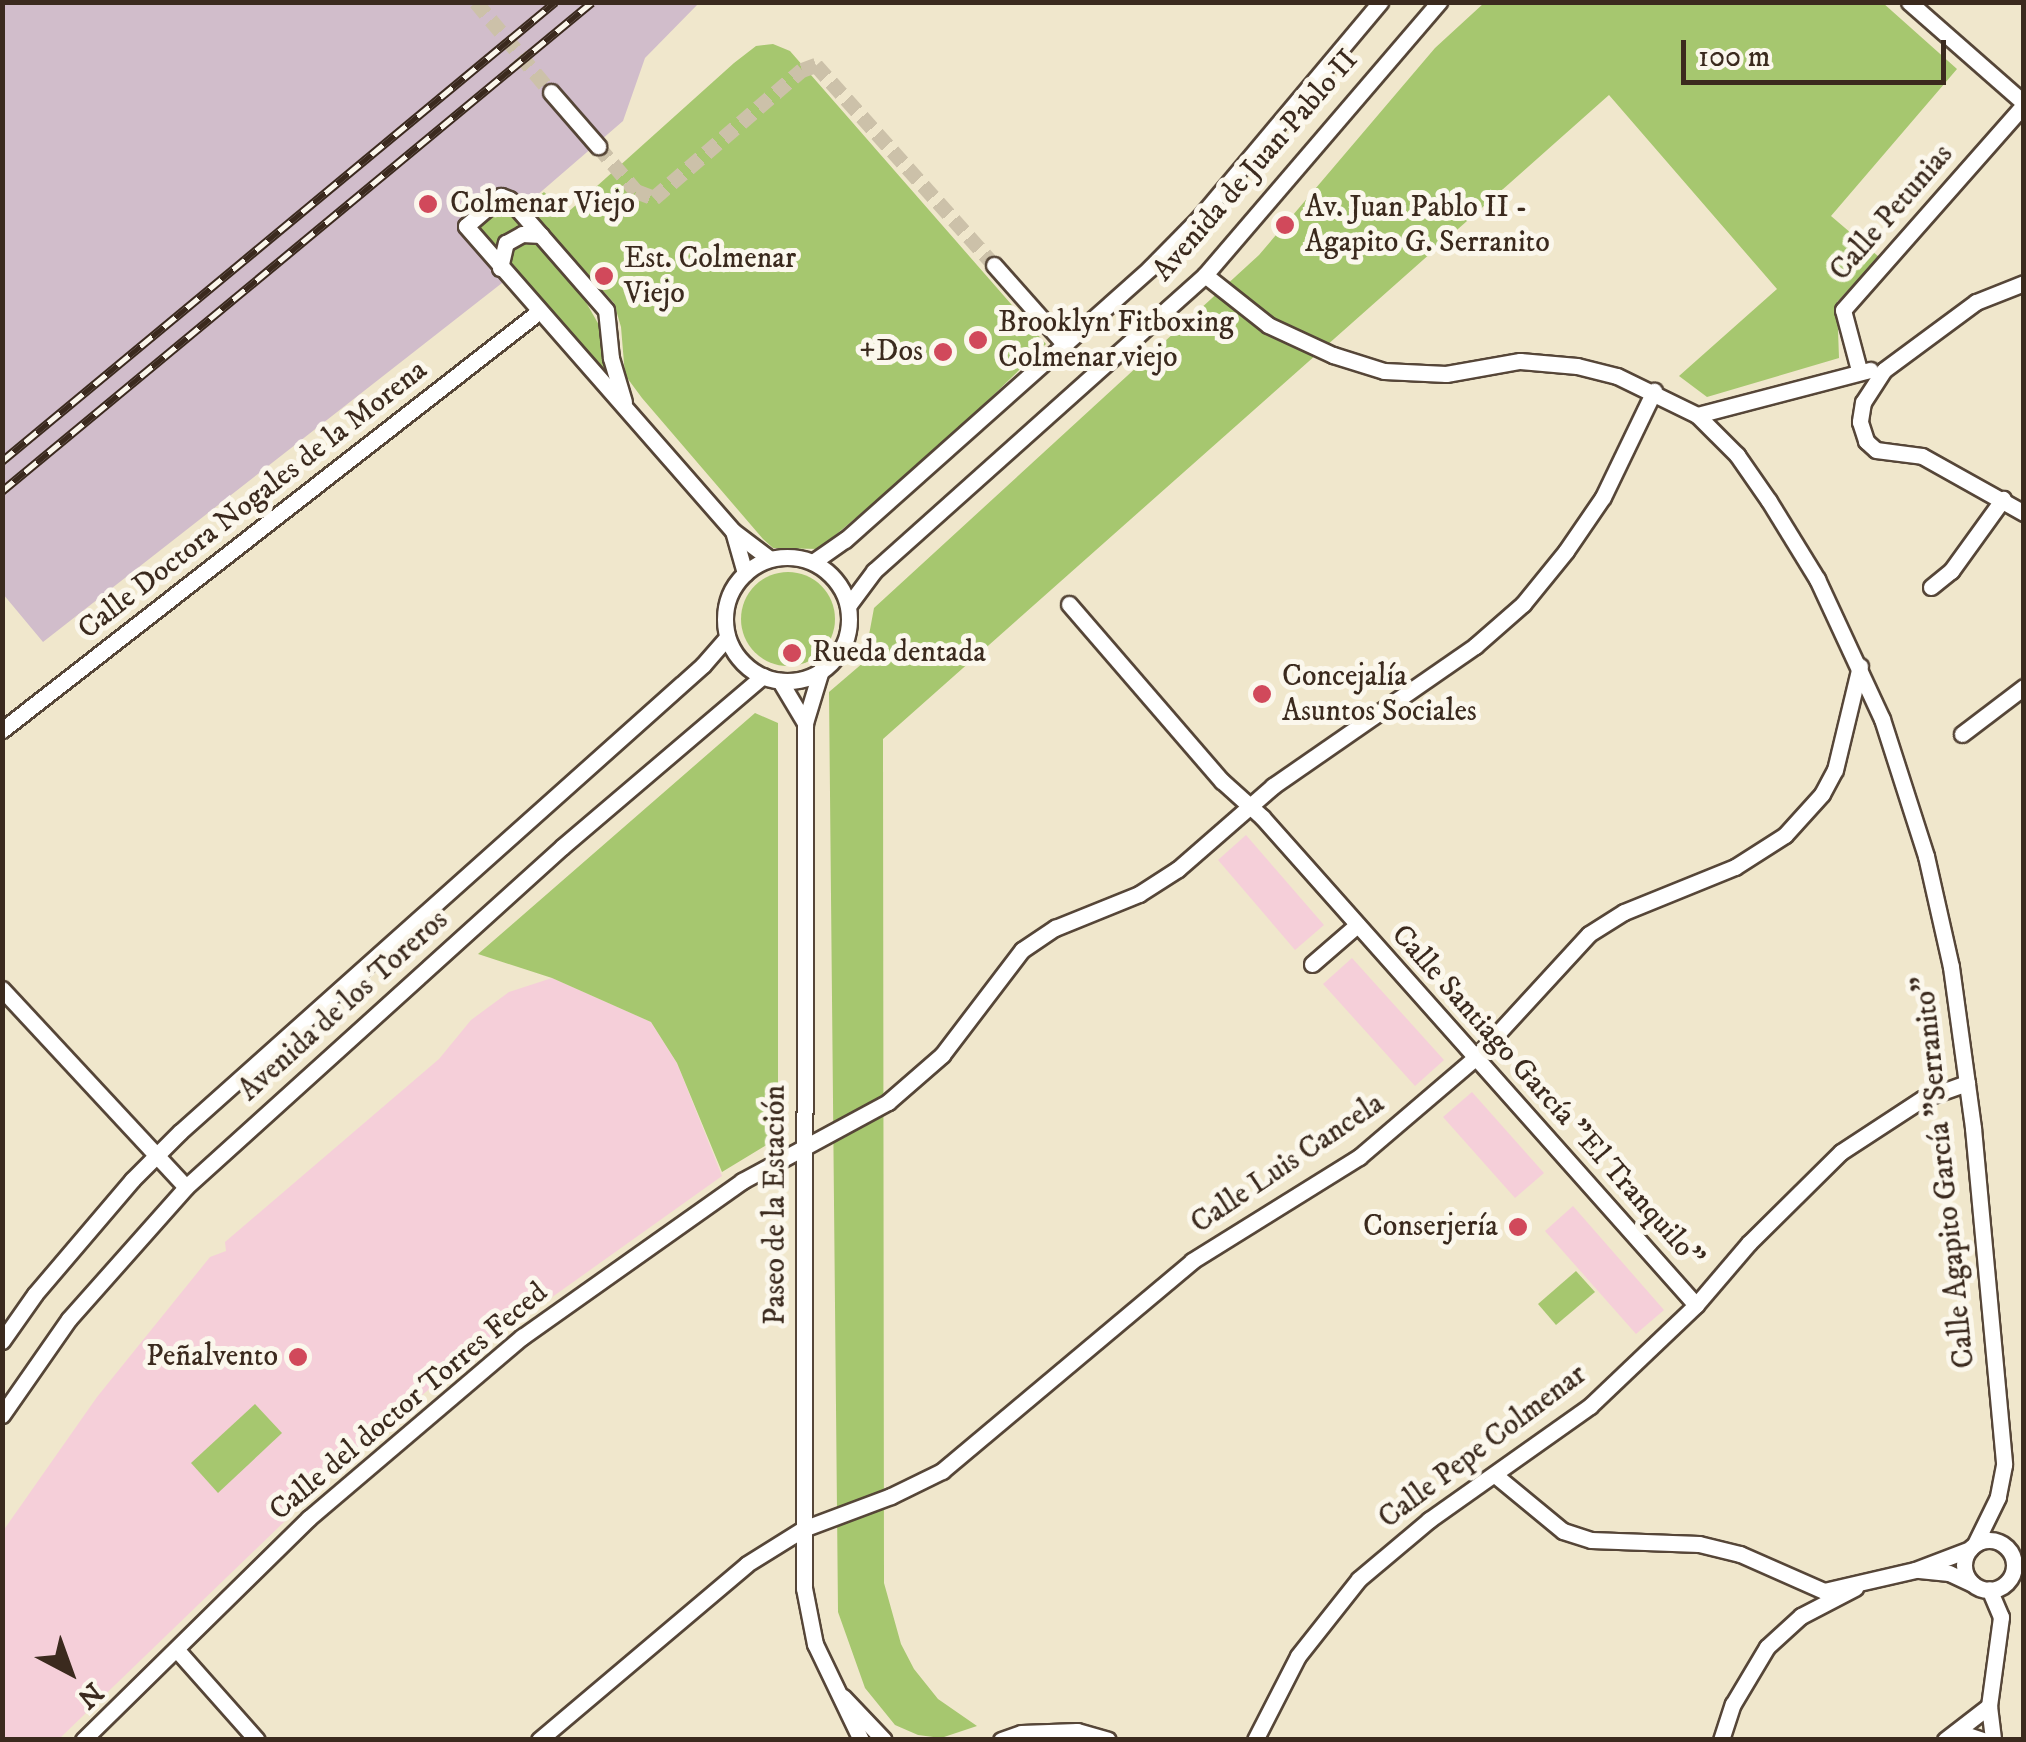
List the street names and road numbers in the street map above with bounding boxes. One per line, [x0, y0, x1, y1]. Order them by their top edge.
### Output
street label: Avenida de Juan Pablo II [1146, 43, 1366, 289]
street label: Calle Petunias [1823, 137, 1961, 289]
street label: Calle Doctora Nogales de la Morena [71, 353, 435, 647]
street label: Avenida de los Toreros [232, 903, 456, 1109]
street label: Calle Santiago García "El Tranquilo" [1383, 918, 1711, 1276]
street label: Calle Agapito García "Serranito" [1906, 974, 1984, 1370]
street label: Paseo de la Estación [758, 1085, 794, 1325]
street label: Calle Luis Cancela [1185, 1086, 1391, 1242]
street label: Calle del doctor Torres Feced [263, 1275, 555, 1529]
street label: Calle Pepe Colmenar [1372, 1357, 1594, 1537]

